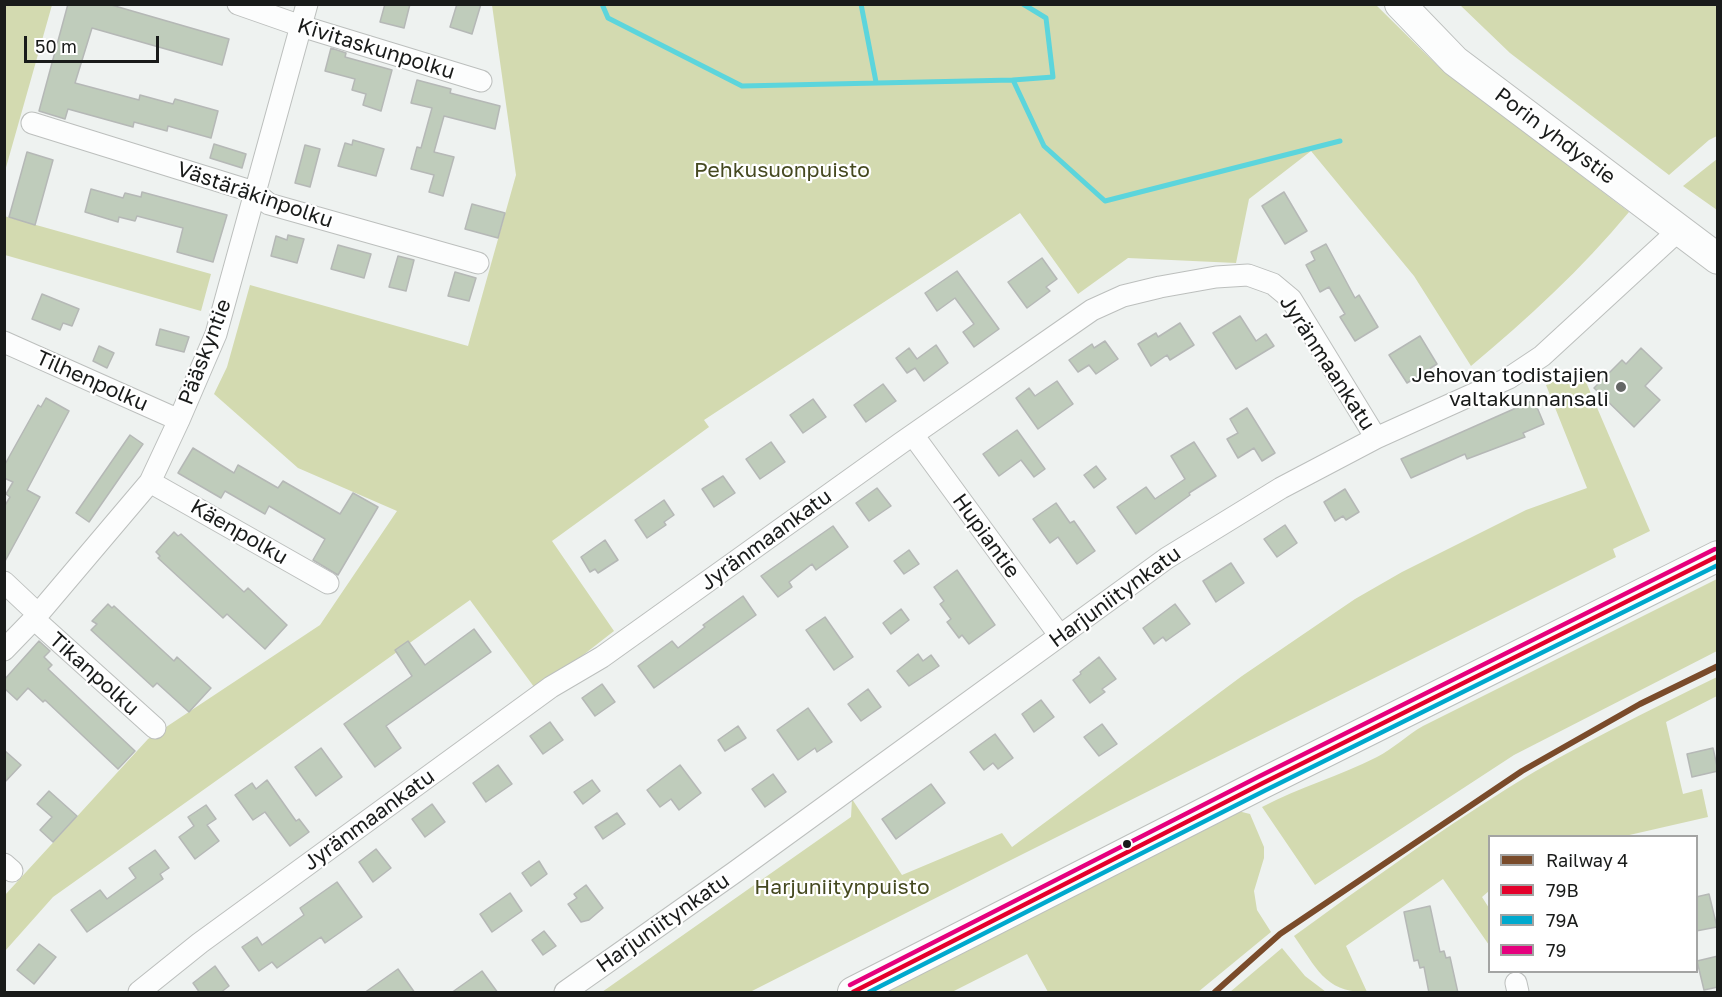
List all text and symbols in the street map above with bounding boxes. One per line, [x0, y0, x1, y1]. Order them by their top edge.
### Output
street label: Kivitaskunpolku [294, 13, 458, 85]
scale bar [27, 24, 162, 62]
text: 50 m [35, 35, 77, 57]
street label: Porin yhdystie [1490, 82, 1620, 190]
street label: Västäräkinpolku [174, 156, 336, 234]
park label: Pehkusuonpuisto [694, 157, 870, 183]
street label: Jyränmaankatu [1274, 291, 1380, 435]
street label: Pääskyntie [173, 296, 237, 408]
street label: Tilhenpolku [32, 345, 152, 417]
place label: Jehovan todistajien valtakunnansali [1412, 362, 1609, 412]
marker: Jehovan todistajien valtakunnansali [1614, 380, 1628, 394]
street label: Jyränmaankatu [696, 484, 836, 596]
street label: Hupiantie [947, 489, 1025, 583]
street label: Käenpolku [186, 494, 292, 570]
street label: Harjuniitynkatu [1044, 541, 1186, 653]
street label: Tikanpolku [44, 627, 144, 721]
street label: Jyränmaankatu [299, 764, 439, 876]
legend [1488, 835, 1698, 973]
unlabelled marker [1121, 838, 1133, 850]
text: Railway 4 [1546, 849, 1628, 871]
street label: Harjuniitynkatu [592, 868, 734, 978]
park label: Harjuniitynpuisto [754, 874, 930, 900]
text: 79B [1546, 879, 1579, 901]
text: 79A [1546, 909, 1579, 931]
text: 79 [1546, 939, 1566, 961]

